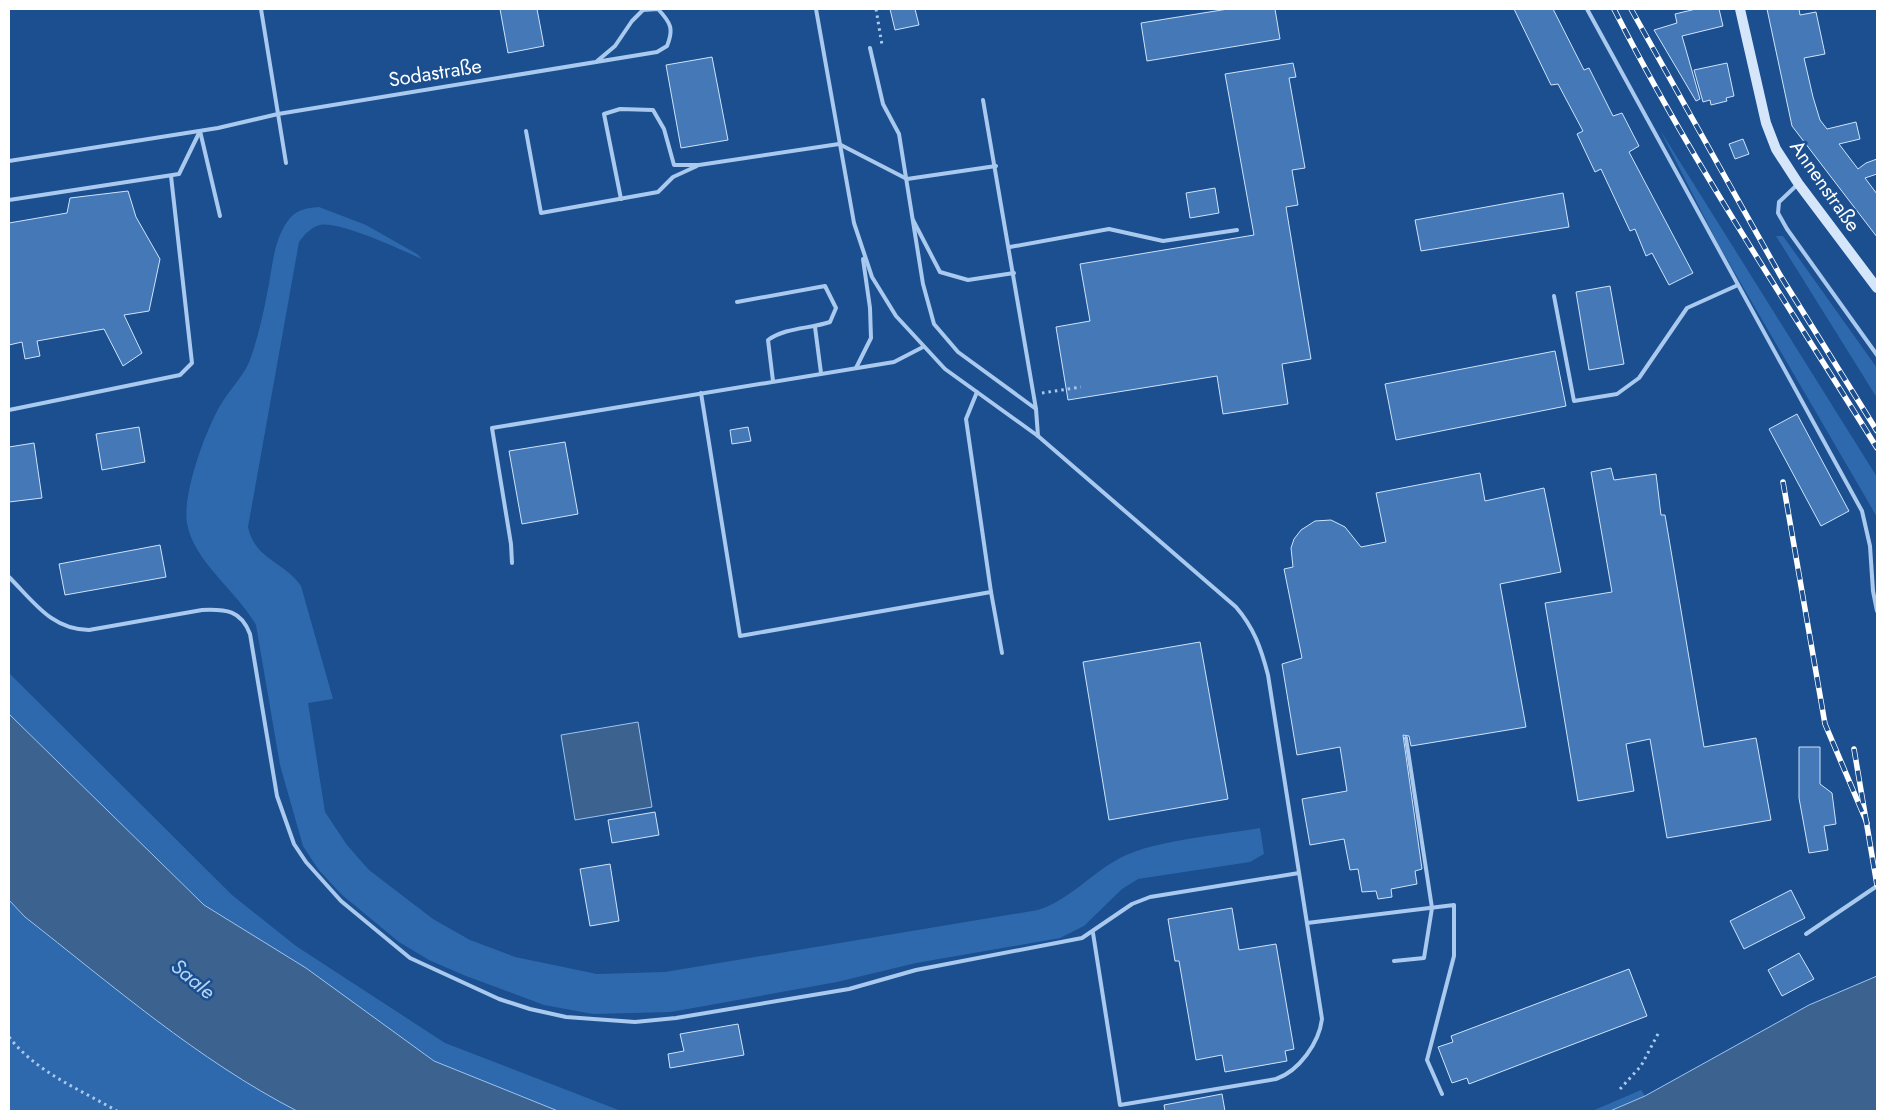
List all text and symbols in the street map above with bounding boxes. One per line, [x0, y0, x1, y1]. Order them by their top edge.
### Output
street label: Sodastraße [386, 51, 484, 95]
street label: Annenstraße [1783, 134, 1867, 238]
water label: Saale [164, 952, 222, 1007]

